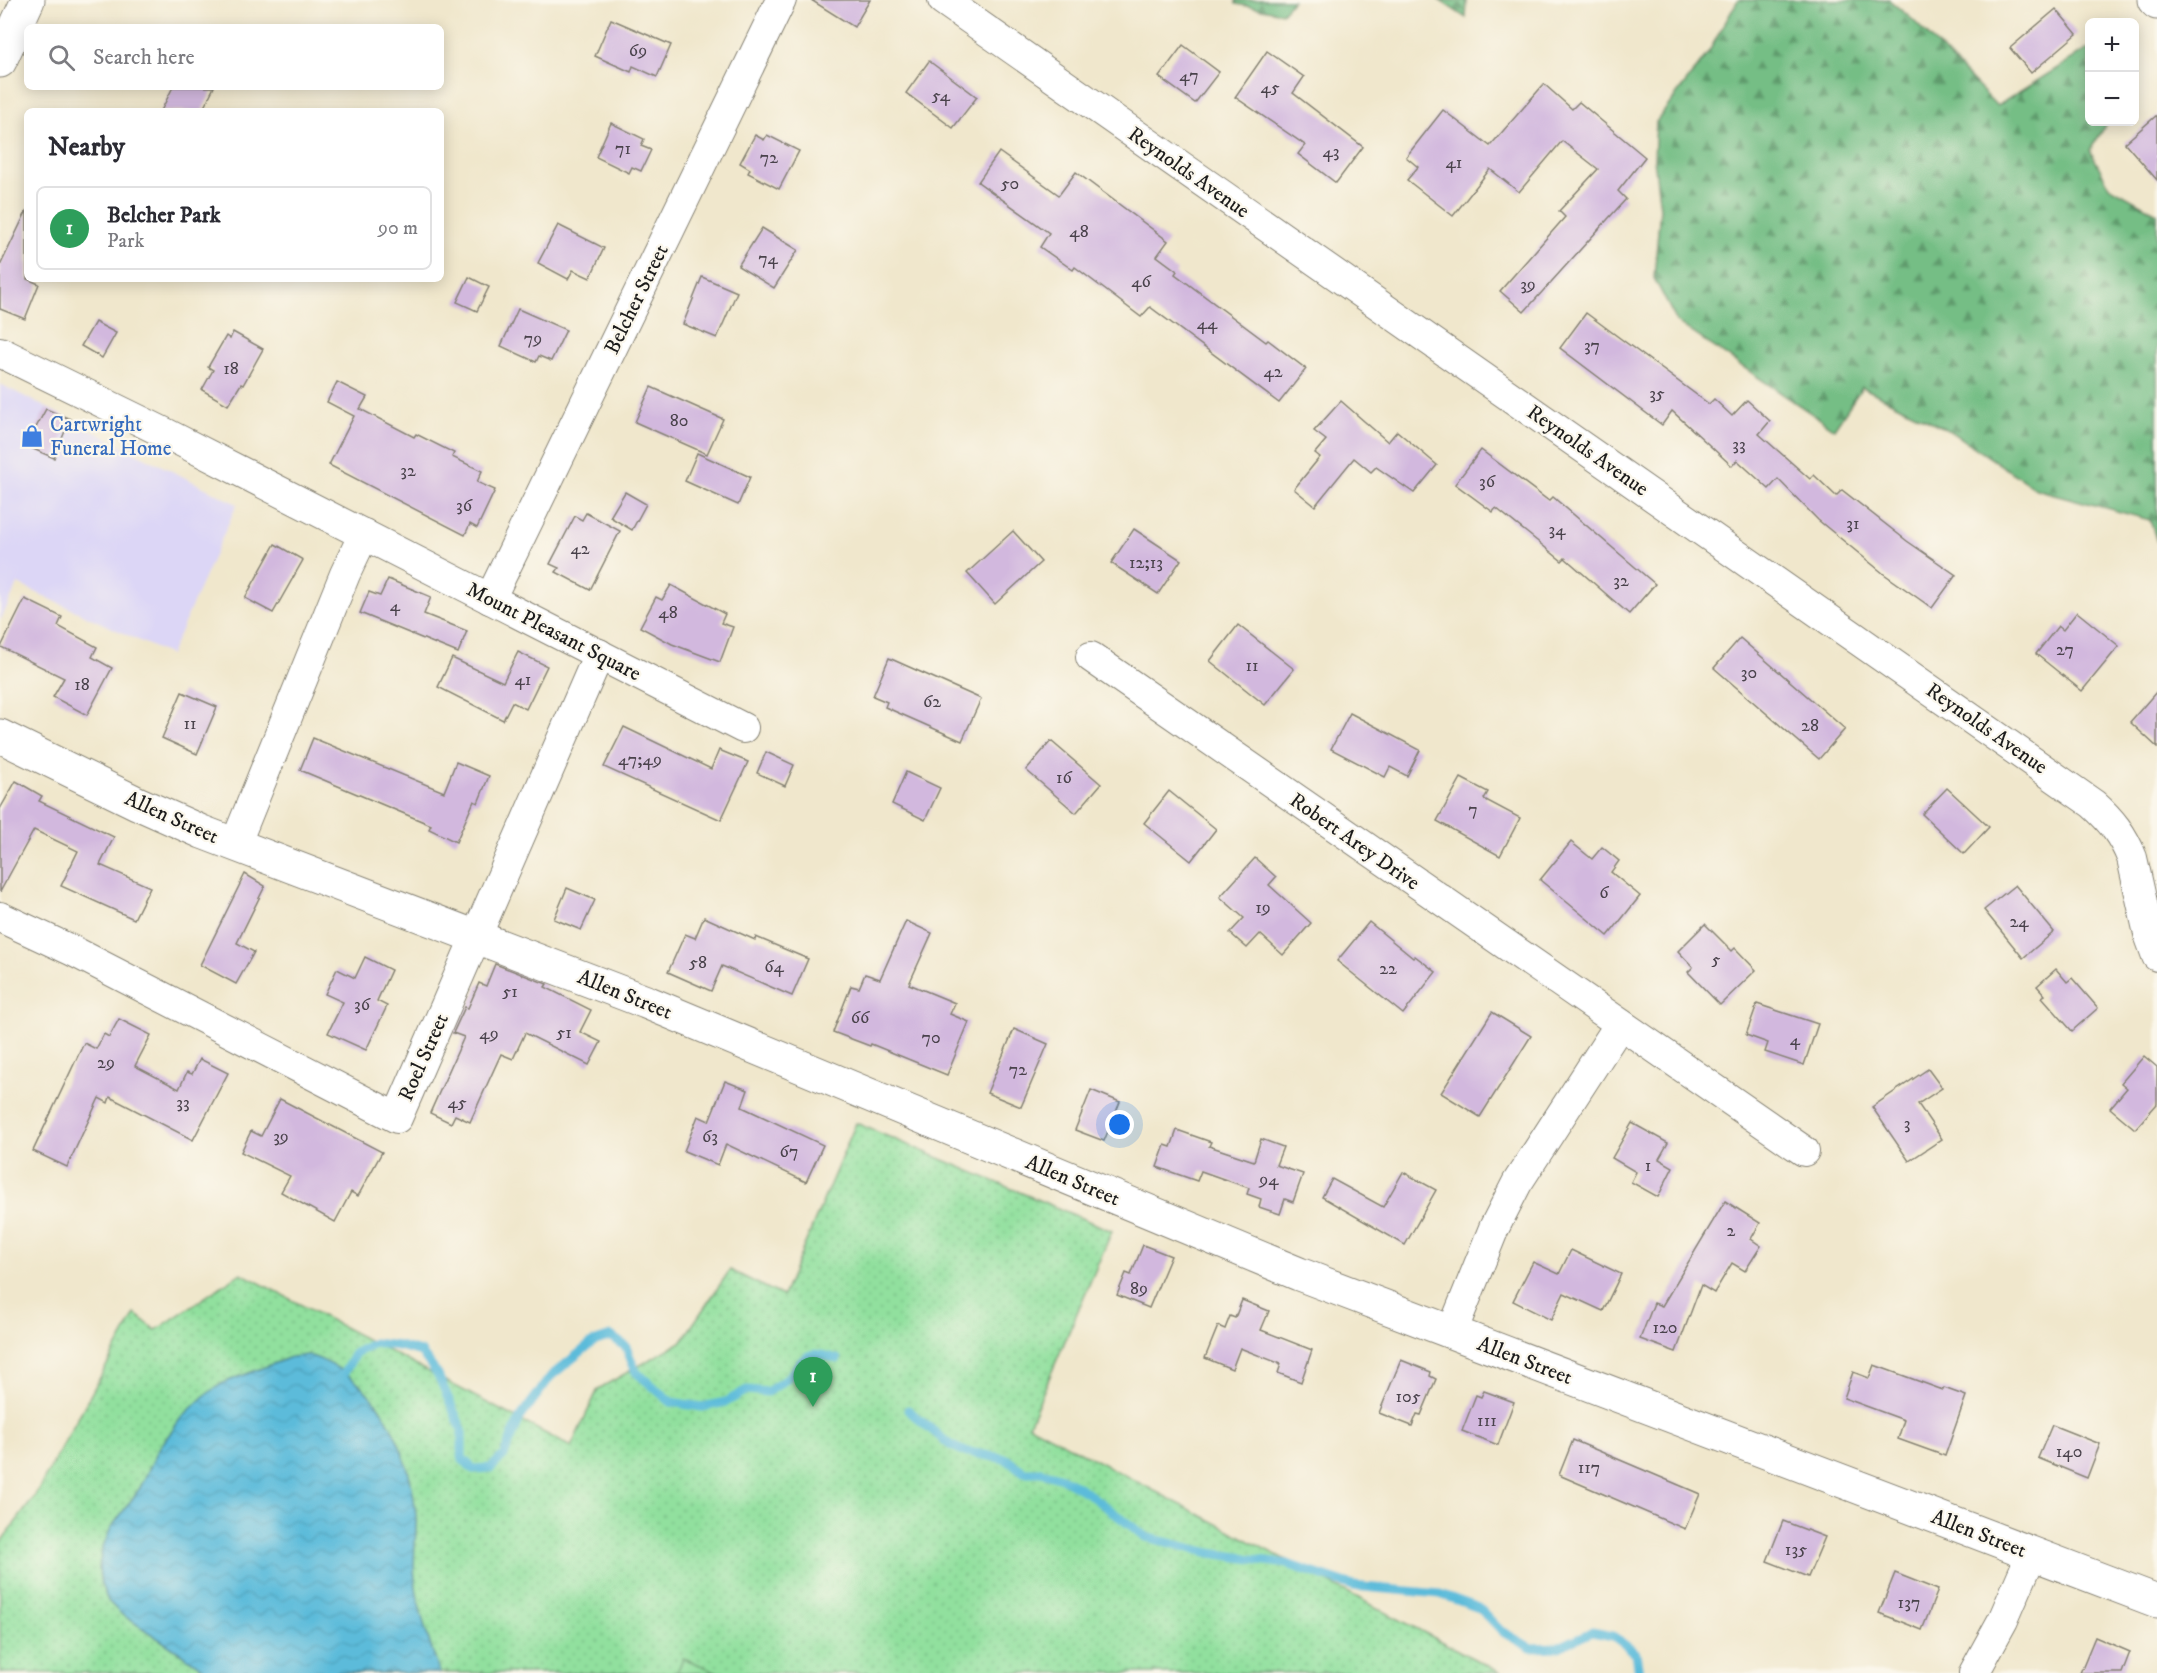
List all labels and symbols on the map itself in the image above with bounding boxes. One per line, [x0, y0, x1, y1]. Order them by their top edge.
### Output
house number: 69 [629, 40, 647, 62]
house number: 47 [1179, 65, 1199, 87]
house number: 45 [1260, 77, 1280, 99]
house number: 54 [932, 85, 951, 107]
street label: Reynolds Avenue [1123, 121, 1254, 224]
house number: 71 [615, 138, 631, 160]
house number: 43 [1322, 141, 1340, 163]
house number: 72 [760, 147, 778, 169]
house number: 41 [1446, 152, 1462, 174]
house number: 50 [1001, 173, 1019, 195]
house number: 48 [1069, 221, 1089, 243]
street label: Belcher Street [599, 240, 675, 359]
house number: 74 [758, 248, 778, 270]
house number: 46 [1131, 271, 1151, 293]
house number: 39 [1520, 274, 1536, 296]
house number: 44 [1197, 313, 1218, 335]
house number: 79 [524, 328, 542, 350]
house number: 37 [1584, 335, 1600, 357]
house number: 18 [223, 358, 239, 380]
house number: 42 [1263, 361, 1283, 383]
house number: 35 [1649, 383, 1665, 405]
street label: Reynolds Avenue [1522, 399, 1653, 502]
house number: 80 [670, 410, 688, 432]
place label: Cartwright Funeral Home [50, 412, 172, 462]
shop icon: Cartwright Funeral Home [19, 423, 45, 449]
house number: 33 [1732, 434, 1746, 456]
house number: 32 [400, 460, 416, 482]
house number: 36 [1479, 471, 1496, 493]
house number: 36 [456, 495, 473, 517]
house number: 31 [1846, 513, 1860, 535]
house number: 34 [1548, 519, 1566, 541]
house number: 42 [570, 538, 590, 560]
house number: 12;13 [1129, 552, 1163, 574]
house number: 32 [1613, 570, 1629, 592]
street label: Mount Pleasant Square [462, 577, 645, 687]
house number: 4 [390, 595, 401, 617]
house number: 48 [658, 602, 678, 624]
house number: 27 [2056, 639, 2074, 661]
house number: 11 [1245, 655, 1259, 677]
house number: 30 [1741, 662, 1757, 684]
house number: 41 [515, 669, 531, 691]
house number: 18 [74, 674, 90, 696]
street label: Reynolds Avenue [1921, 677, 2052, 780]
house number: 62 [923, 691, 941, 713]
house number: 11 [183, 713, 197, 735]
house number: 28 [1801, 715, 1819, 737]
house number: 47;49 [618, 749, 662, 771]
house number: 16 [1056, 767, 1073, 789]
street label: Allen Street [121, 786, 223, 850]
street label: Robert Arey Drive [1284, 787, 1425, 896]
house number: 7 [1468, 799, 1478, 821]
house number: 6 [1599, 882, 1609, 904]
house number: 19 [1255, 897, 1271, 919]
house number: 24 [2009, 911, 2029, 933]
house number: 5 [1712, 949, 1721, 971]
house number: 58 [689, 952, 707, 974]
house number: 64 [764, 956, 785, 978]
house number: 22 [1379, 958, 1397, 980]
street label: Allen Street [574, 964, 676, 1026]
house number: 51 [502, 981, 518, 1003]
house number: 36 [354, 994, 371, 1016]
house number: 66 [851, 1007, 870, 1029]
street label: Roel Street [393, 1009, 455, 1105]
house number: 51 [556, 1022, 572, 1044]
house number: 49 [479, 1023, 499, 1045]
house number: 70 [921, 1027, 941, 1049]
house number: 4 [1790, 1029, 1801, 1051]
house number: 29 [97, 1052, 115, 1074]
house number: 72 [1009, 1059, 1027, 1081]
house number: 33 [176, 1092, 190, 1114]
house number: 45 [447, 1092, 467, 1114]
your location [1105, 1110, 1134, 1139]
house number: 3 [1904, 1113, 1910, 1135]
house number: 39 [273, 1126, 289, 1148]
house number: 63 [702, 1126, 718, 1148]
house number: 67 [780, 1141, 798, 1163]
street label: Allen Street [1022, 1149, 1124, 1212]
house number: 1 [1645, 1155, 1651, 1177]
house number: 94 [1258, 1169, 1279, 1191]
house number: 2 [1727, 1220, 1736, 1242]
house number: 89 [1130, 1278, 1148, 1300]
house number: 120 [1652, 1317, 1678, 1339]
street label: Allen Street [1473, 1331, 1576, 1391]
pin: 1 [794, 1358, 832, 1407]
house number: 105 [1395, 1386, 1421, 1408]
house number: 111 [1477, 1410, 1497, 1432]
house number: 140 [2056, 1441, 2082, 1463]
house number: 117 [1578, 1457, 1600, 1479]
street label: Allen Street [1927, 1504, 2030, 1564]
house number: 135 [1785, 1539, 1807, 1561]
house number: 137 [1898, 1592, 1920, 1614]

